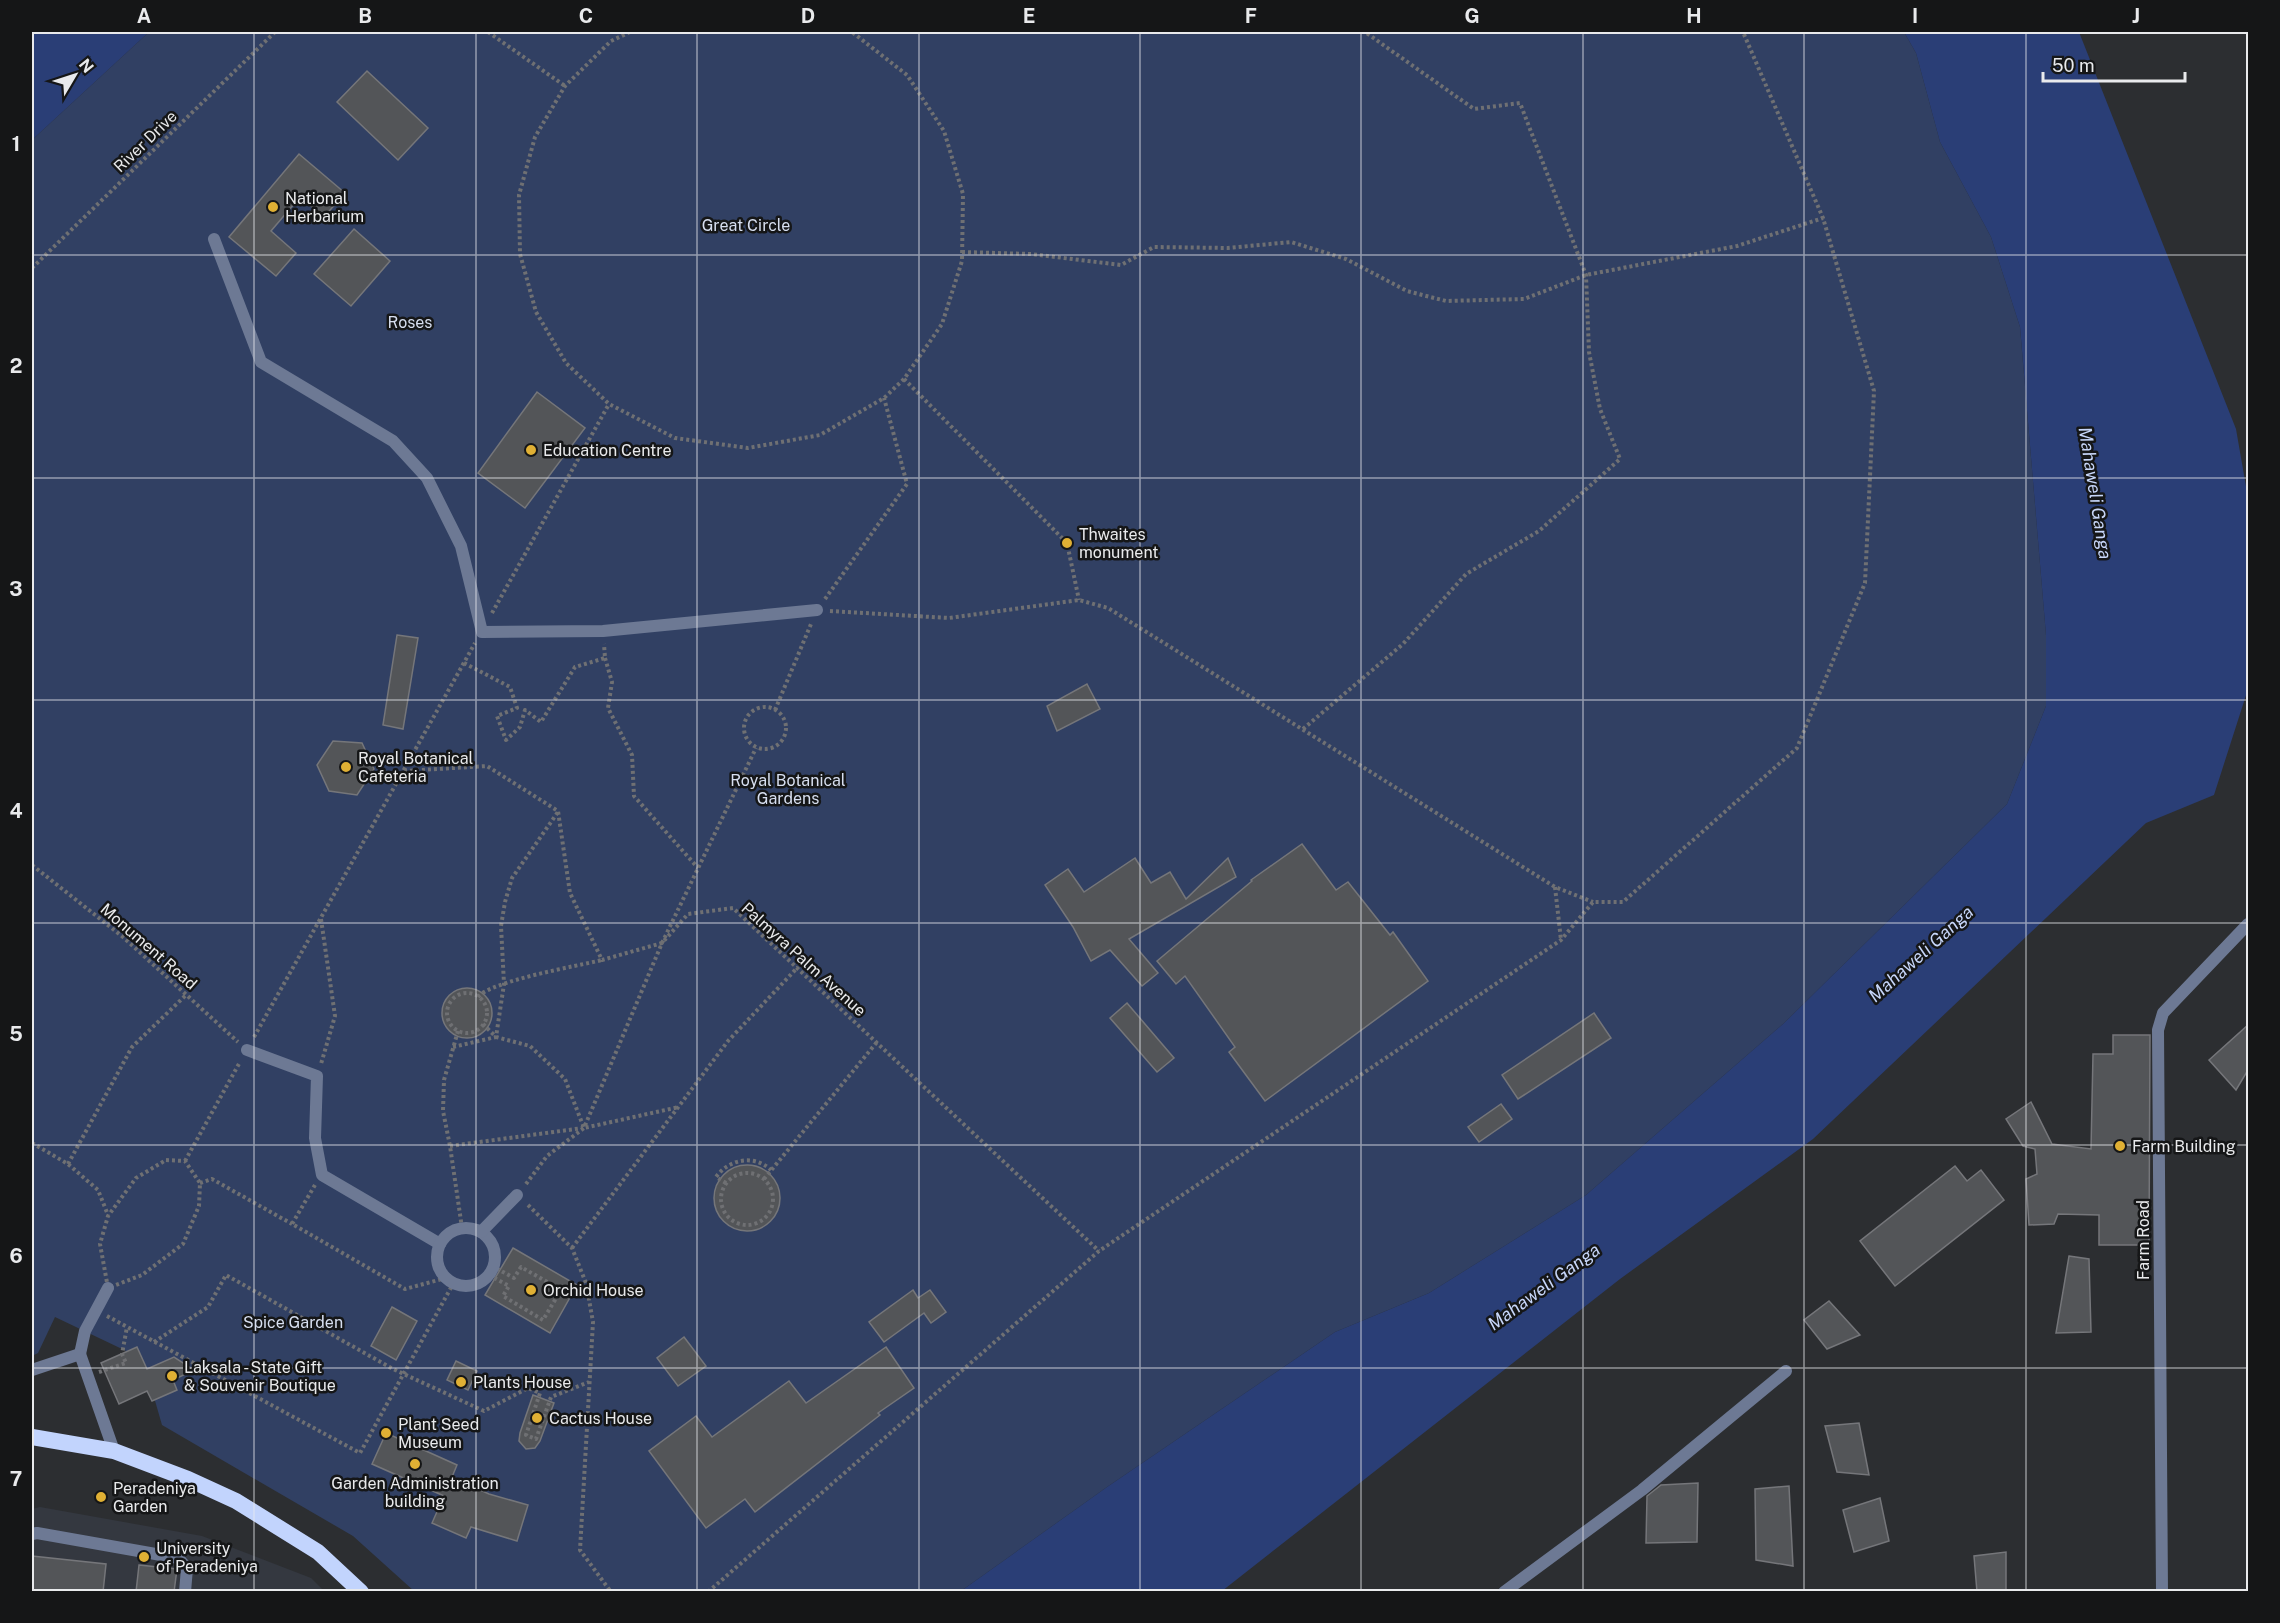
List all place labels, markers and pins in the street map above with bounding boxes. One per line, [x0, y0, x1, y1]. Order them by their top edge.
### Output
place label: National Herbarium [285, 189, 364, 226]
marker: National Herbarium [266, 200, 280, 214]
place label: Education Centre [543, 441, 671, 460]
marker: Education Centre [524, 443, 538, 457]
place label: Thwaites monument [1079, 525, 1159, 562]
marker: Thwaites monument [1060, 536, 1074, 550]
place label: Royal Botanical Cafeteria [358, 749, 474, 786]
marker: Royal Botanical Cafeteria [339, 760, 353, 774]
place label: Farm Building [2132, 1137, 2236, 1156]
marker: Farm Building [2113, 1139, 2127, 1153]
place label: Orchid House [543, 1281, 644, 1300]
marker: Orchid House [524, 1283, 538, 1297]
place label: Laksala - State Gift & Souvenir Boutique [184, 1358, 336, 1395]
marker: Laksala - State Gift & Souvenir Boutique [165, 1369, 179, 1383]
place label: Plants House [473, 1373, 571, 1392]
marker: Plants House [454, 1375, 468, 1389]
place label: Cactus House [549, 1409, 652, 1428]
marker: Cactus House [530, 1411, 544, 1425]
place label: Plant Seed Museum [398, 1415, 479, 1452]
marker: Plant Seed Museum [379, 1426, 393, 1440]
marker: Garden Administration building [408, 1457, 422, 1471]
place label: Garden Administration building [331, 1474, 499, 1511]
place label: Peradeniya Garden [113, 1479, 196, 1516]
marker: Peradeniya Garden [94, 1490, 108, 1504]
place label: University of Peradeniya [156, 1539, 258, 1576]
marker: University of Peradeniya [137, 1550, 151, 1564]

